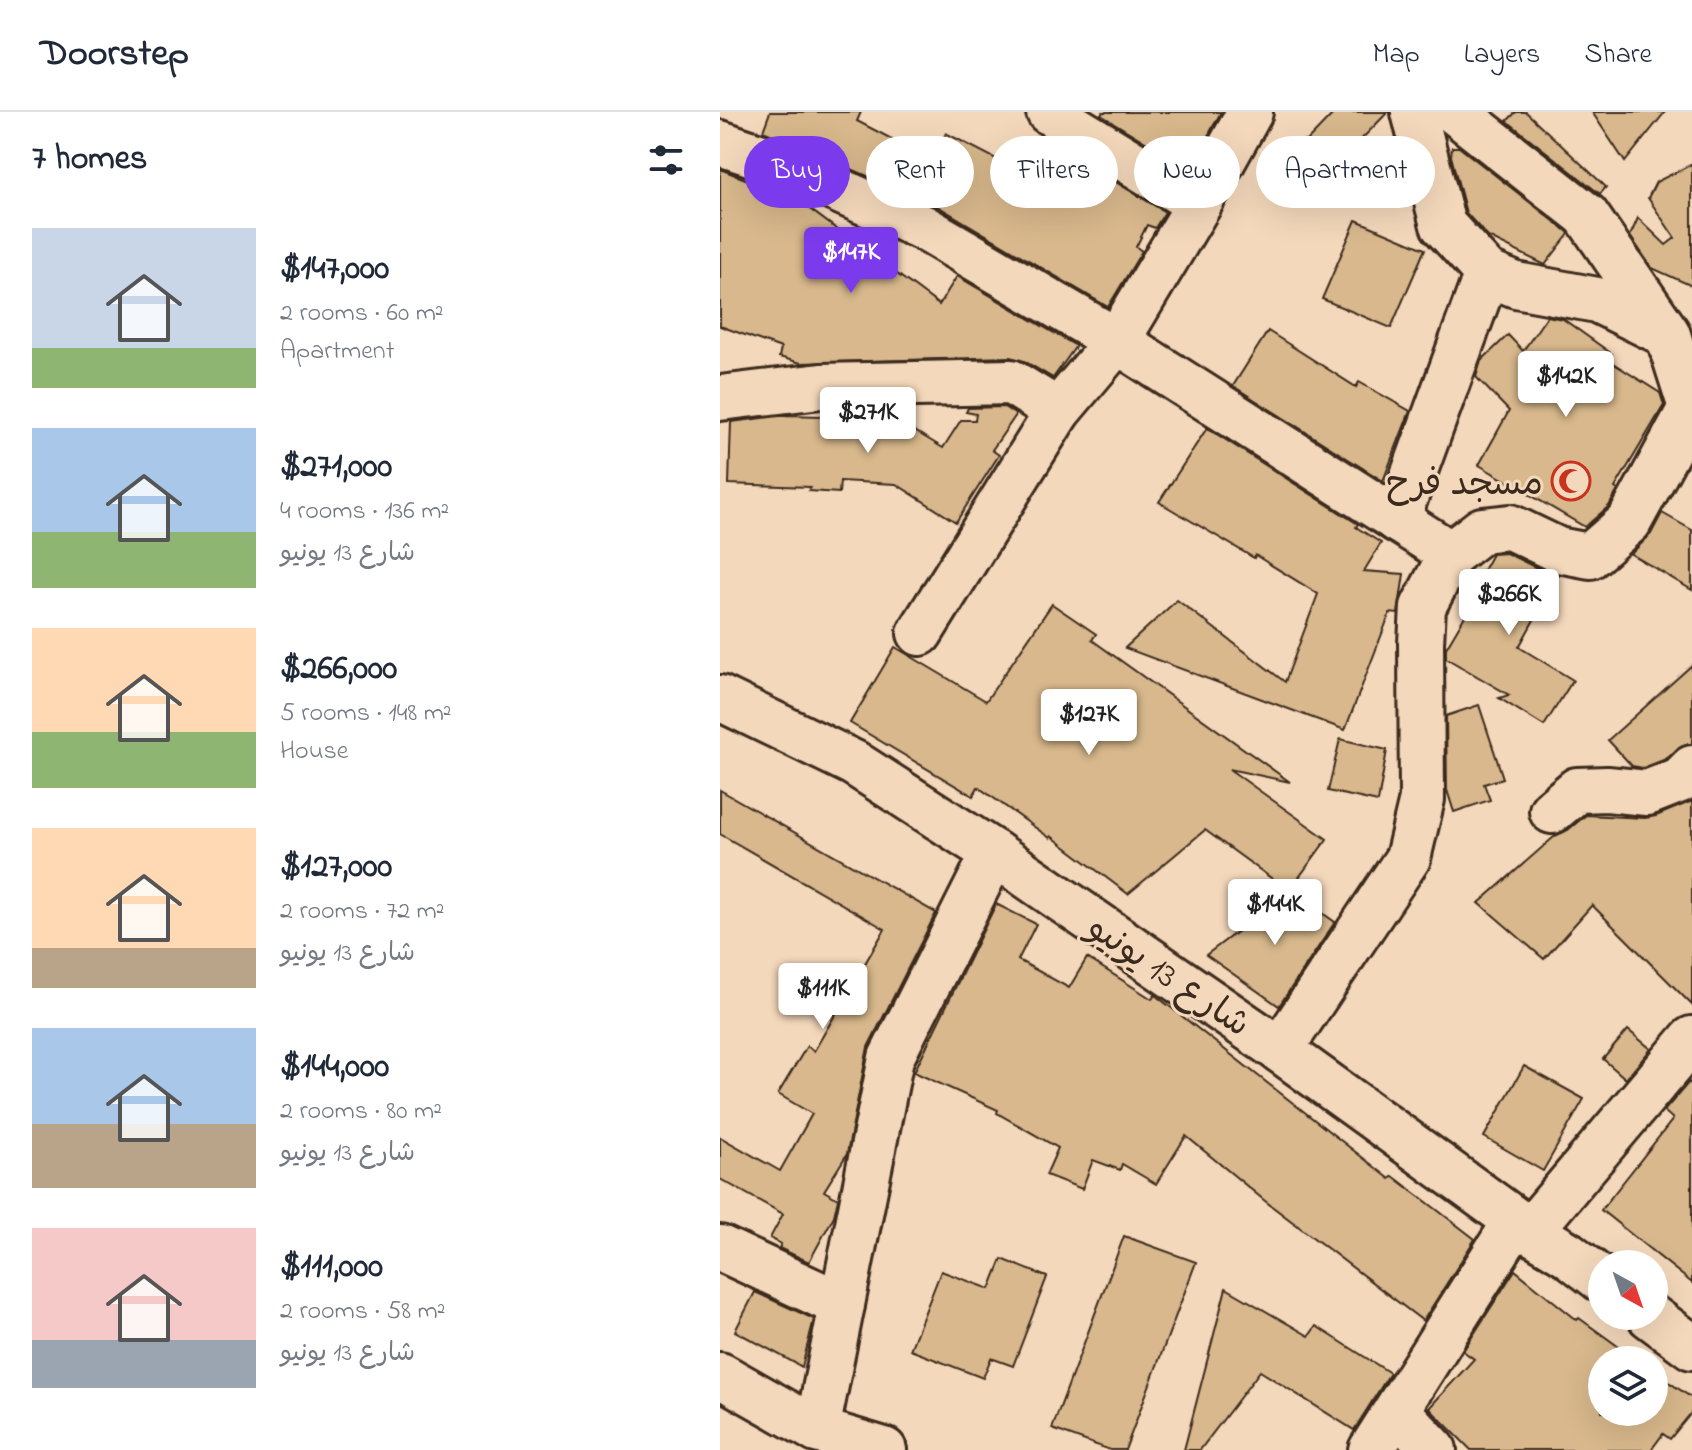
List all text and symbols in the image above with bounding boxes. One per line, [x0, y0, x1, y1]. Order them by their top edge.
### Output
text: Doorstep [40, 27, 189, 83]
text: Map [1372, 35, 1420, 76]
text: Layers [1464, 35, 1540, 76]
text: Share [1584, 35, 1652, 76]
text: 7 homes [32, 135, 147, 185]
chip: Buy [744, 136, 850, 208]
chip: Rent [866, 136, 974, 208]
chip: Filters [990, 136, 1118, 208]
chip: New [1134, 136, 1240, 208]
chip: Apartment [1256, 136, 1435, 208]
icon: filters [644, 138, 688, 182]
pin: $147K [795, 227, 907, 295]
text: $147K [822, 234, 880, 272]
text: $147,000 [280, 245, 389, 295]
icon: home [96, 260, 192, 356]
text: 2 rooms · 60 m² [280, 295, 444, 333]
text: Apartment [280, 333, 394, 371]
pin: $142K [1510, 351, 1622, 419]
text: $142K [1536, 358, 1596, 396]
pin: $271K [812, 387, 924, 455]
text: $271K [838, 394, 898, 432]
text: $271,000 [280, 443, 392, 493]
place label: مسجد فرح [1386, 459, 1543, 512]
icon: home [96, 460, 192, 556]
mosque icon: مسجد فرح [1550, 460, 1592, 502]
text: 4 rooms · 136 m² [280, 493, 449, 531]
text: شارع 13 يونيو [280, 535, 415, 573]
pin: $266K [1453, 569, 1565, 637]
text: $266K [1477, 576, 1541, 614]
text: $266,000 [280, 645, 397, 695]
icon: home [96, 660, 192, 756]
pin: $127K [1033, 689, 1145, 757]
text: 5 rooms · 148 m² [280, 695, 452, 733]
text: $127K [1059, 696, 1119, 734]
text: House [280, 733, 348, 771]
text: $127,000 [280, 843, 392, 893]
icon: home [96, 860, 192, 956]
pin: $144K [1219, 879, 1331, 947]
text: $144K [1246, 886, 1304, 924]
text: 2 rooms · 72 m² [280, 893, 445, 931]
street label: شارع 13 يونيو [1073, 902, 1260, 1052]
text: شارع 13 يونيو [280, 935, 415, 973]
pin: $111K [767, 963, 879, 1031]
text: $111K [796, 970, 850, 1008]
text: $144,000 [280, 1043, 389, 1093]
icon: home [96, 1060, 192, 1156]
text: 2 rooms · 80 m² [280, 1093, 442, 1131]
text: شارع 13 يونيو [280, 1135, 415, 1173]
text: $111,000 [280, 1243, 383, 1293]
north arrow [1588, 1250, 1668, 1330]
map controls [1588, 1250, 1668, 1426]
icon: home [96, 1260, 192, 1356]
text: 2 rooms · 58 m² [280, 1293, 446, 1331]
text: شارع 13 يونيو [280, 1335, 415, 1373]
button: layers [1588, 1346, 1668, 1426]

